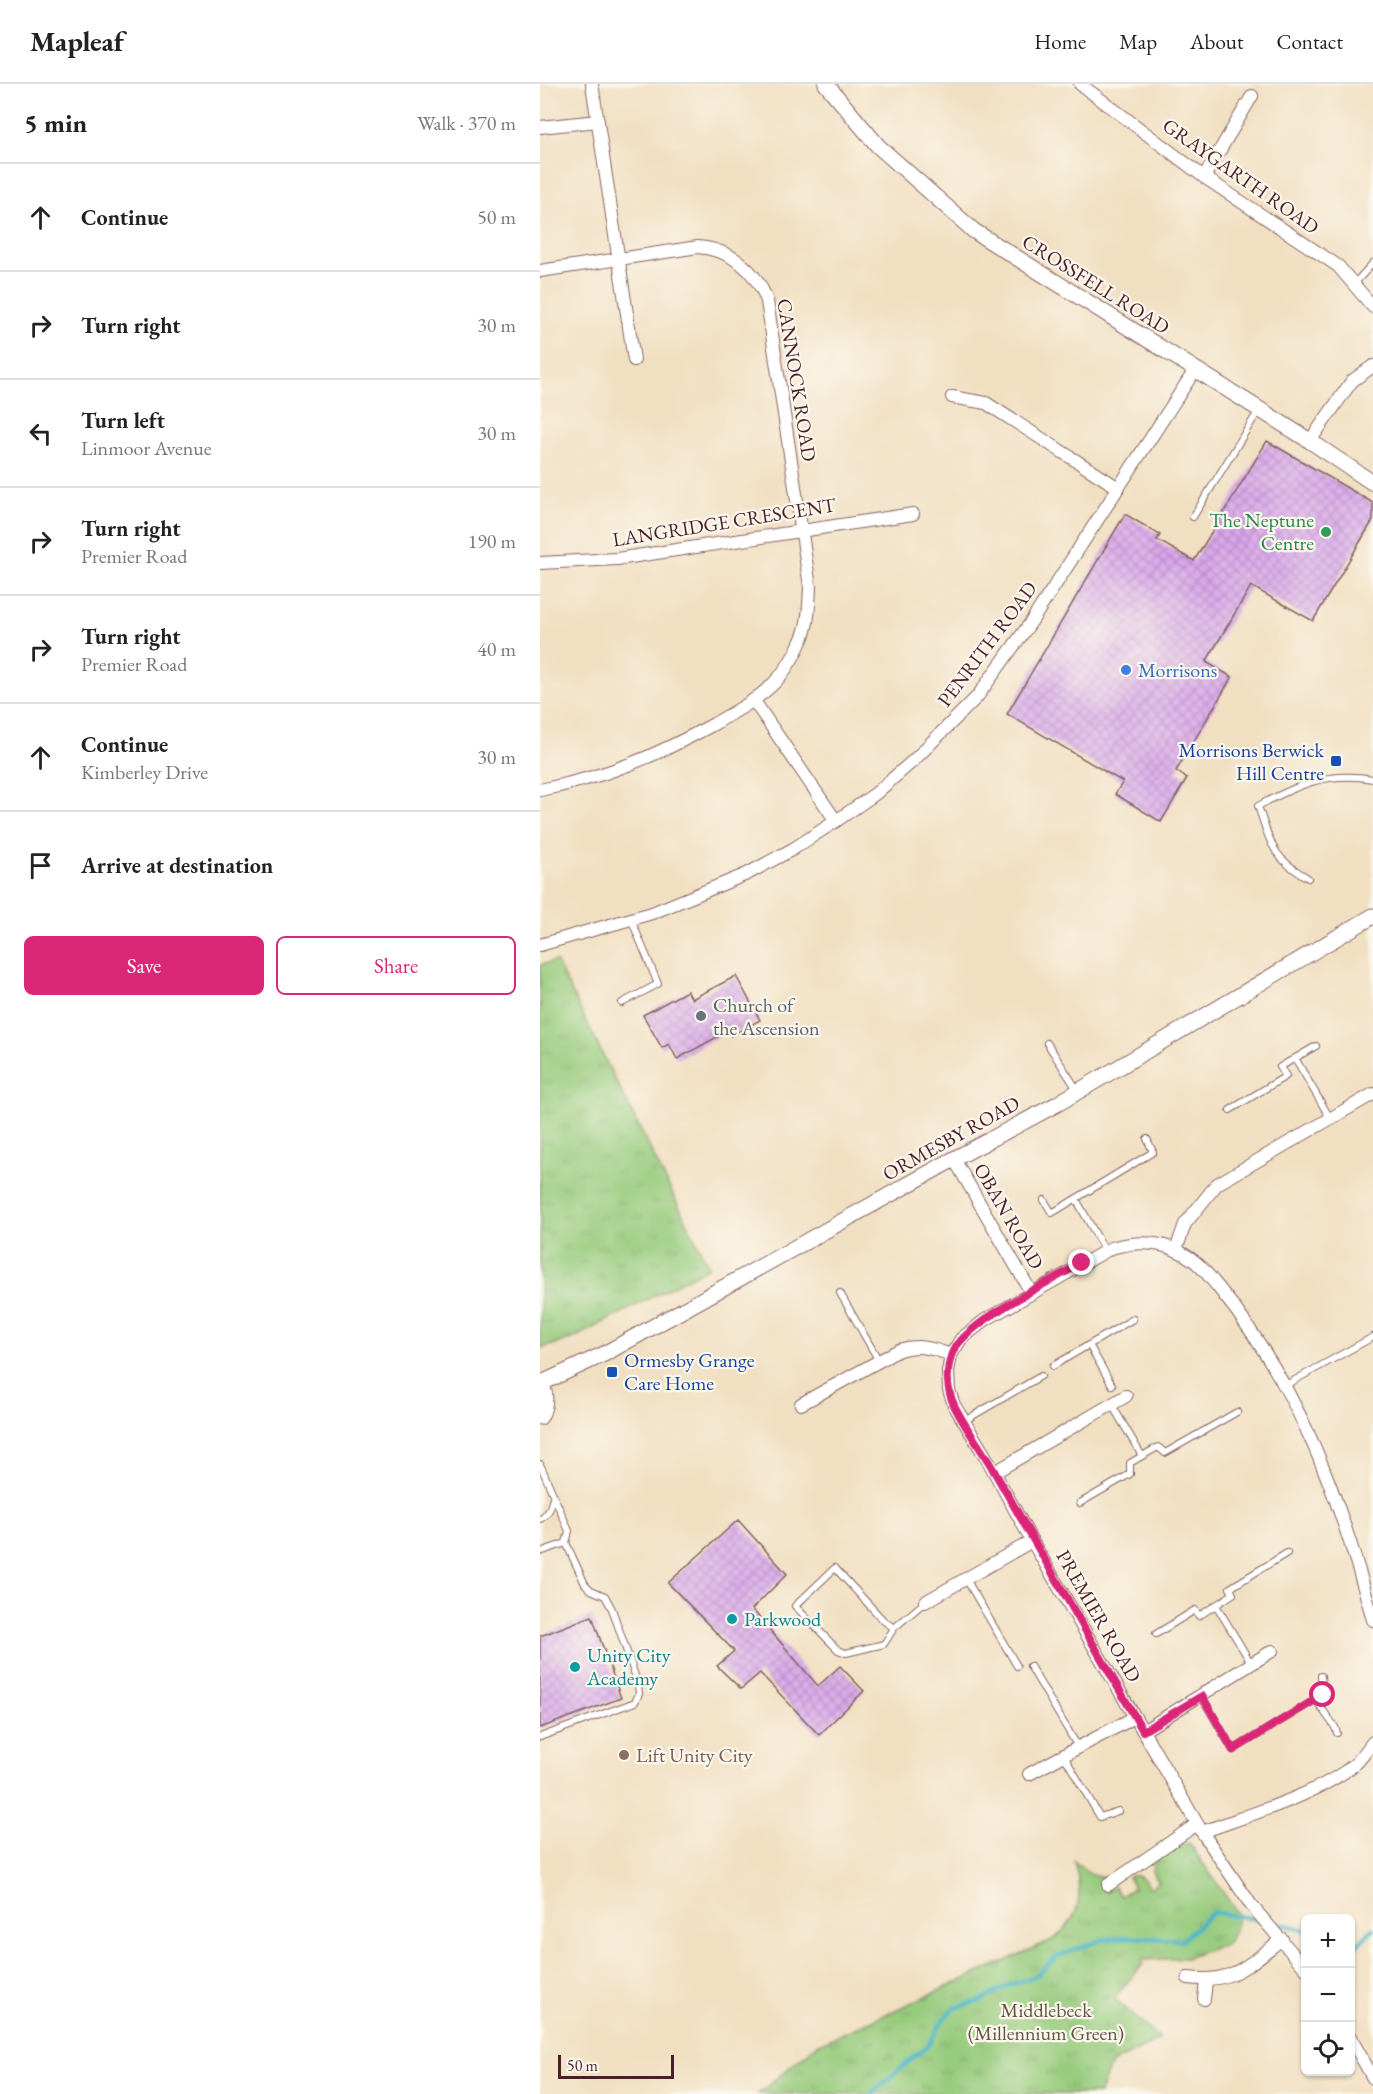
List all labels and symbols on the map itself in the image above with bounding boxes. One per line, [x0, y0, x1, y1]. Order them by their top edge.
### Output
street label: GRAYGARTH ROAD [1158, 112, 1324, 240]
street label: CROSSFELL ROAD [1017, 228, 1175, 340]
street label: CANNOCK ROAD [771, 297, 823, 463]
street label: LANGRIDGE CRESCENT [611, 491, 838, 552]
place label: The Neptune Centre [1209, 507, 1314, 556]
marker: The Neptune Centre [1319, 525, 1333, 539]
street label: PENRITH ROAD [931, 576, 1043, 712]
place label: Morrisons [1138, 657, 1217, 683]
marker: Morrisons [1119, 663, 1133, 677]
place label: Morrisons Berwick Hill Centre [1179, 737, 1325, 786]
marker: Morrisons Berwick Hill Centre [1329, 754, 1343, 768]
place label: Church of the Ascension [713, 992, 820, 1041]
marker: Church of the Ascension [694, 1009, 708, 1023]
street label: ORMESBY ROAD [878, 1090, 1024, 1186]
street label: OBAN ROAD [968, 1158, 1050, 1274]
route end [1068, 1249, 1094, 1275]
place label: Ormesby Grange Care Home [624, 1347, 755, 1396]
marker: Ormesby Grange Care Home [605, 1365, 619, 1379]
street label: PREMIER ROAD [1051, 1545, 1147, 1687]
place label: Parkwood [744, 1606, 822, 1632]
marker: Parkwood [725, 1612, 739, 1626]
place label: Unity City Academy [586, 1642, 671, 1691]
marker: Unity City Academy [568, 1660, 582, 1674]
route start [1309, 1681, 1335, 1707]
place label: Lift Unity City [636, 1742, 753, 1768]
marker: Lift Unity City [617, 1748, 631, 1762]
park label: Middlebeck (Millennium Green) [968, 1997, 1124, 2046]
scale bar [558, 2052, 674, 2080]

